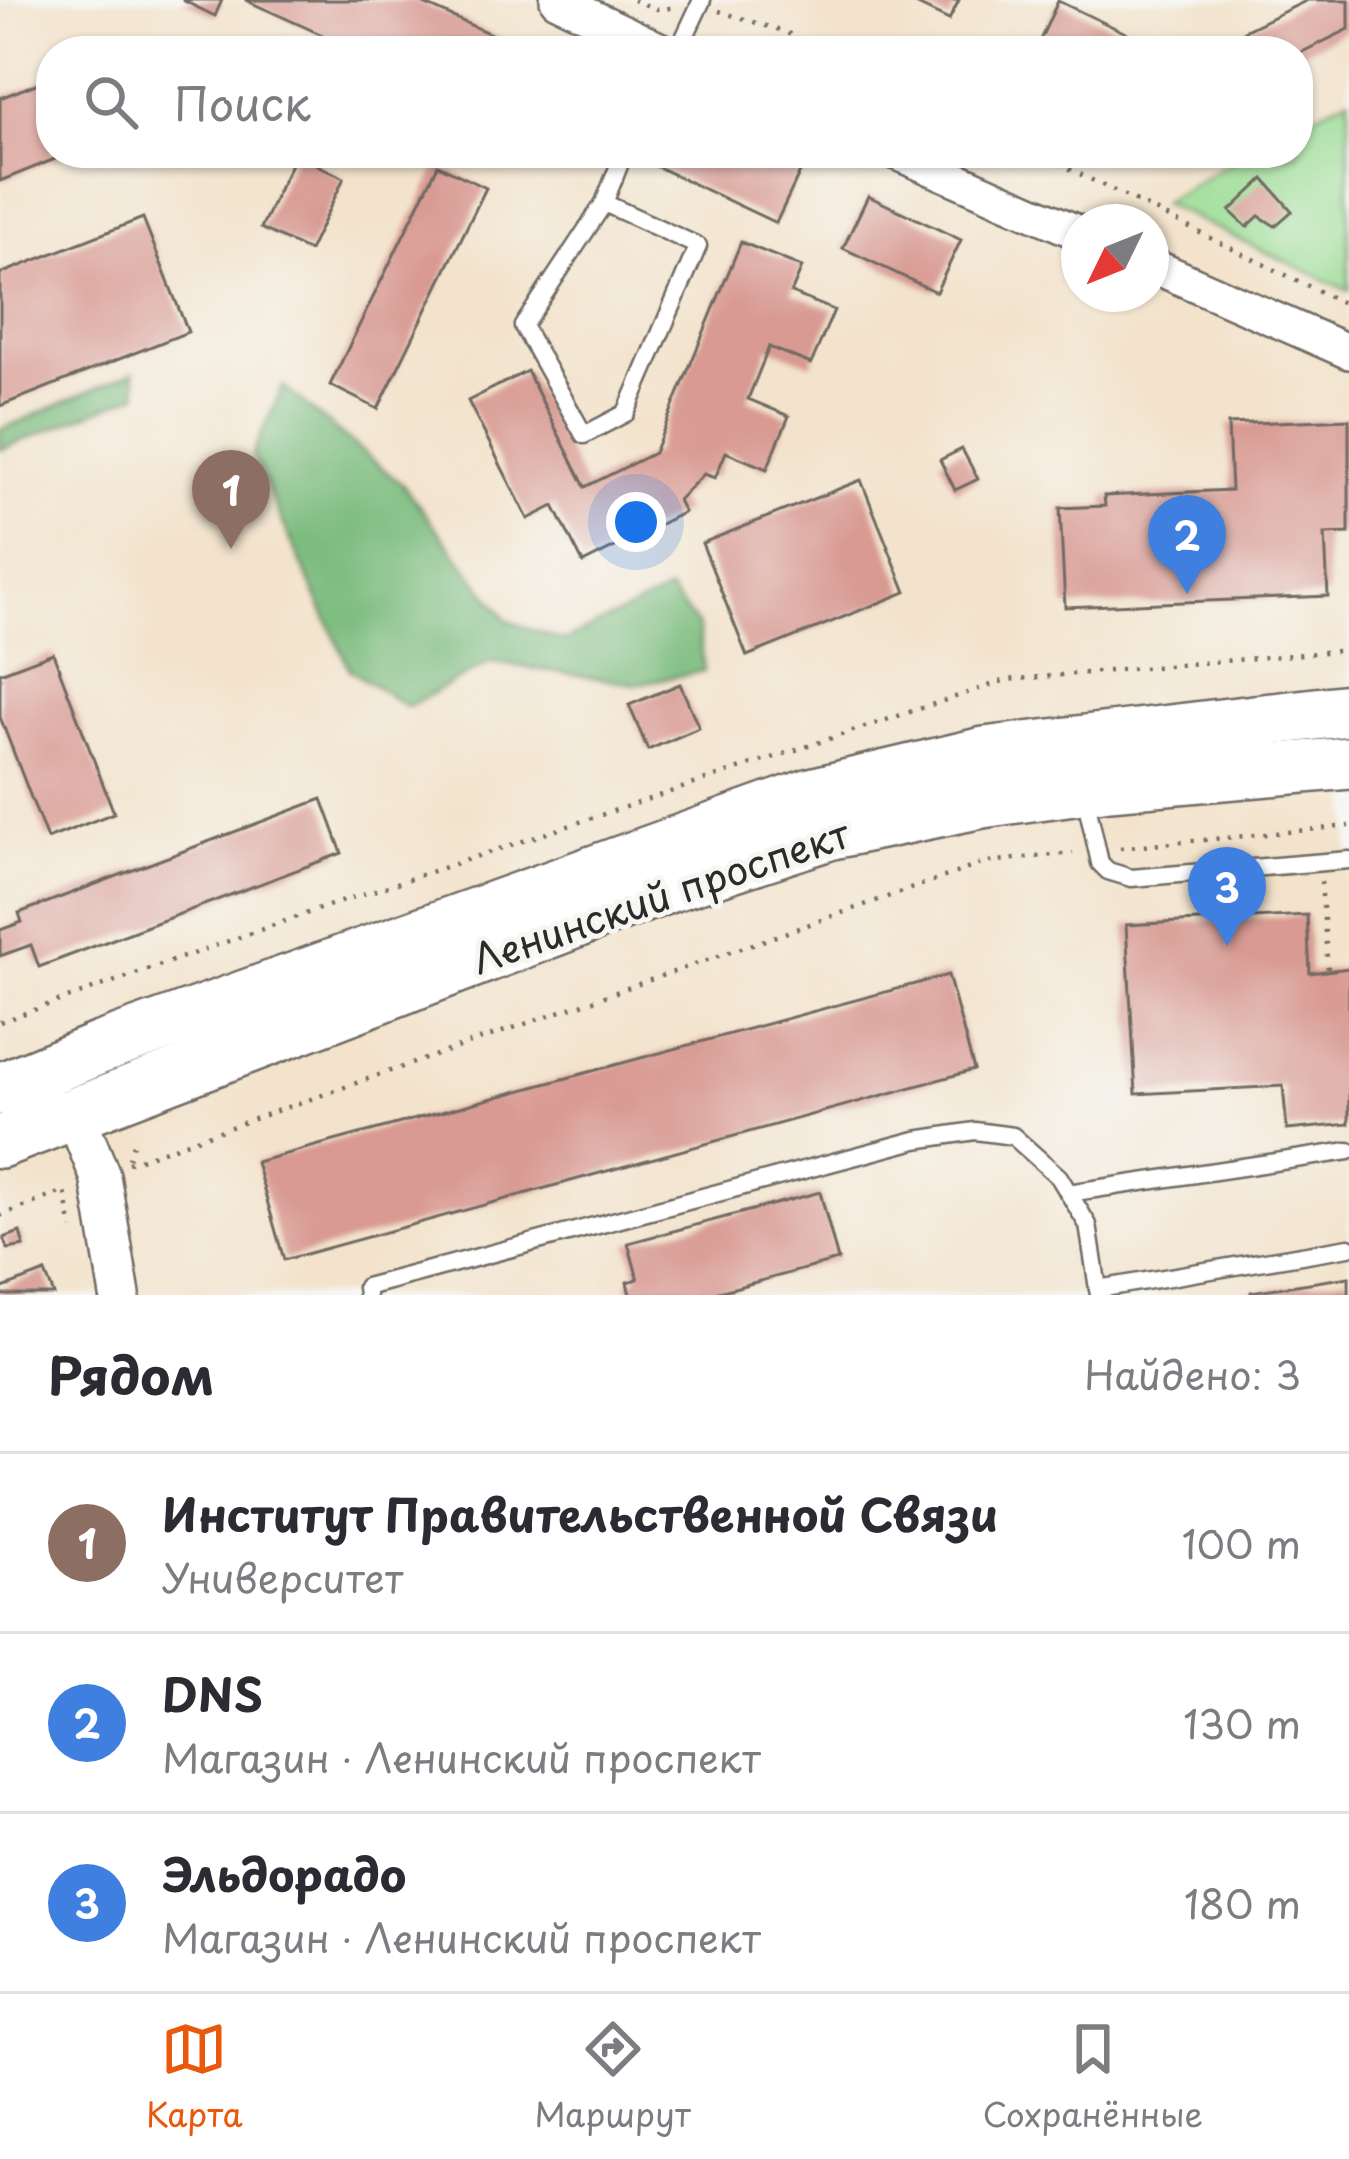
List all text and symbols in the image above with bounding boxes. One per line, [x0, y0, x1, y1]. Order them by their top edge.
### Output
search box [36, 36, 1313, 168]
text: Поиск [174, 68, 311, 136]
icon: search [78, 69, 144, 135]
north arrow [1061, 204, 1169, 312]
pin: 1 [192, 450, 270, 549]
your location [606, 492, 666, 552]
pin: 2 [1148, 495, 1226, 594]
street label: Ленинский проспект [463, 802, 858, 987]
pin: 3 [1188, 847, 1266, 946]
text: Рядом [48, 1335, 214, 1412]
text: Найдено: 3 [1084, 1344, 1301, 1403]
text: Институт Правительственной Связи [162, 1479, 998, 1547]
text: 1 [78, 1513, 96, 1572]
text: 100 m [1182, 1513, 1301, 1572]
text: Университет [162, 1547, 403, 1606]
text: DNS [162, 1659, 263, 1727]
text: 2 [73, 1693, 101, 1752]
text: 130 m [1183, 1693, 1301, 1752]
text: Магазин · Ленинский проспект [162, 1727, 761, 1786]
text: Эльдорадо [162, 1839, 406, 1907]
text: 3 [74, 1873, 100, 1932]
text: 180 m [1184, 1873, 1301, 1932]
text: Магазин · Ленинский проспект [162, 1907, 761, 1966]
tab: Карта [146, 2016, 243, 2138]
tab: Маршрут [535, 2016, 691, 2138]
tab: Сохранённые [982, 2016, 1203, 2138]

